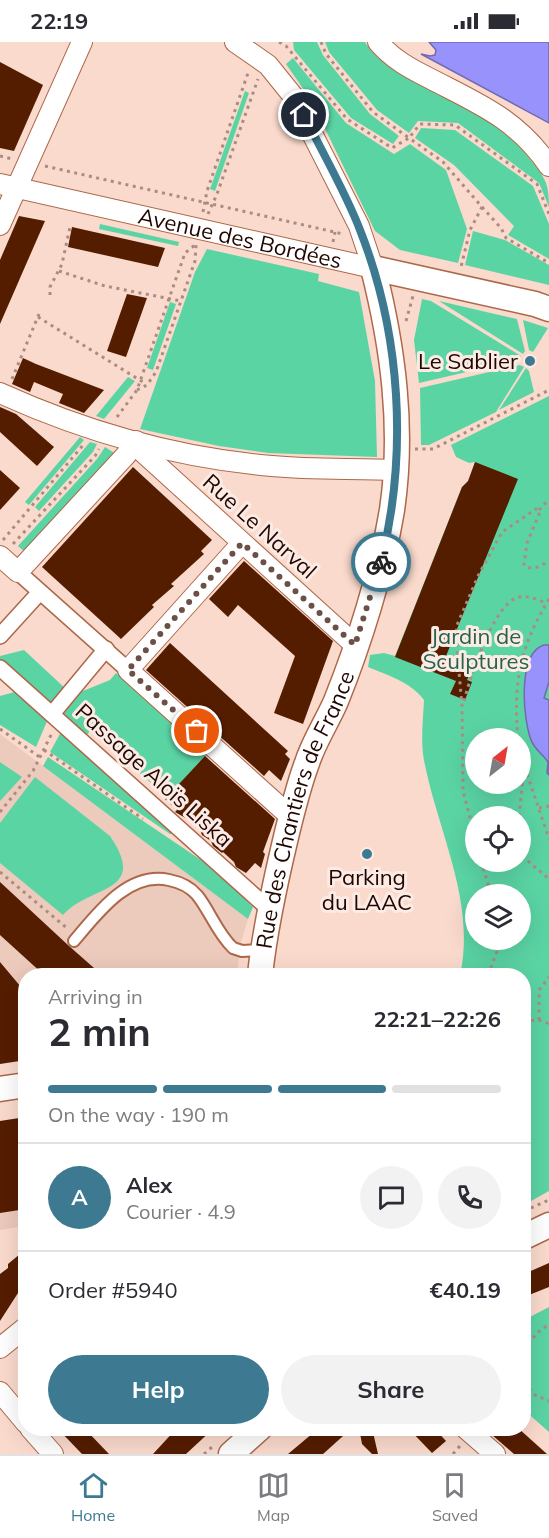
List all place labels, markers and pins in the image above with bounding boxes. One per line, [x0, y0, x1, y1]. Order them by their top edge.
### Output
pin [278, 89, 329, 140]
place label: Le Sablier [418, 347, 518, 375]
marker: Le Sablier [523, 354, 537, 368]
pin [171, 705, 222, 756]
marker: Parking du LAAC [360, 847, 374, 861]
place label: Parking du LAAC [322, 863, 412, 916]

